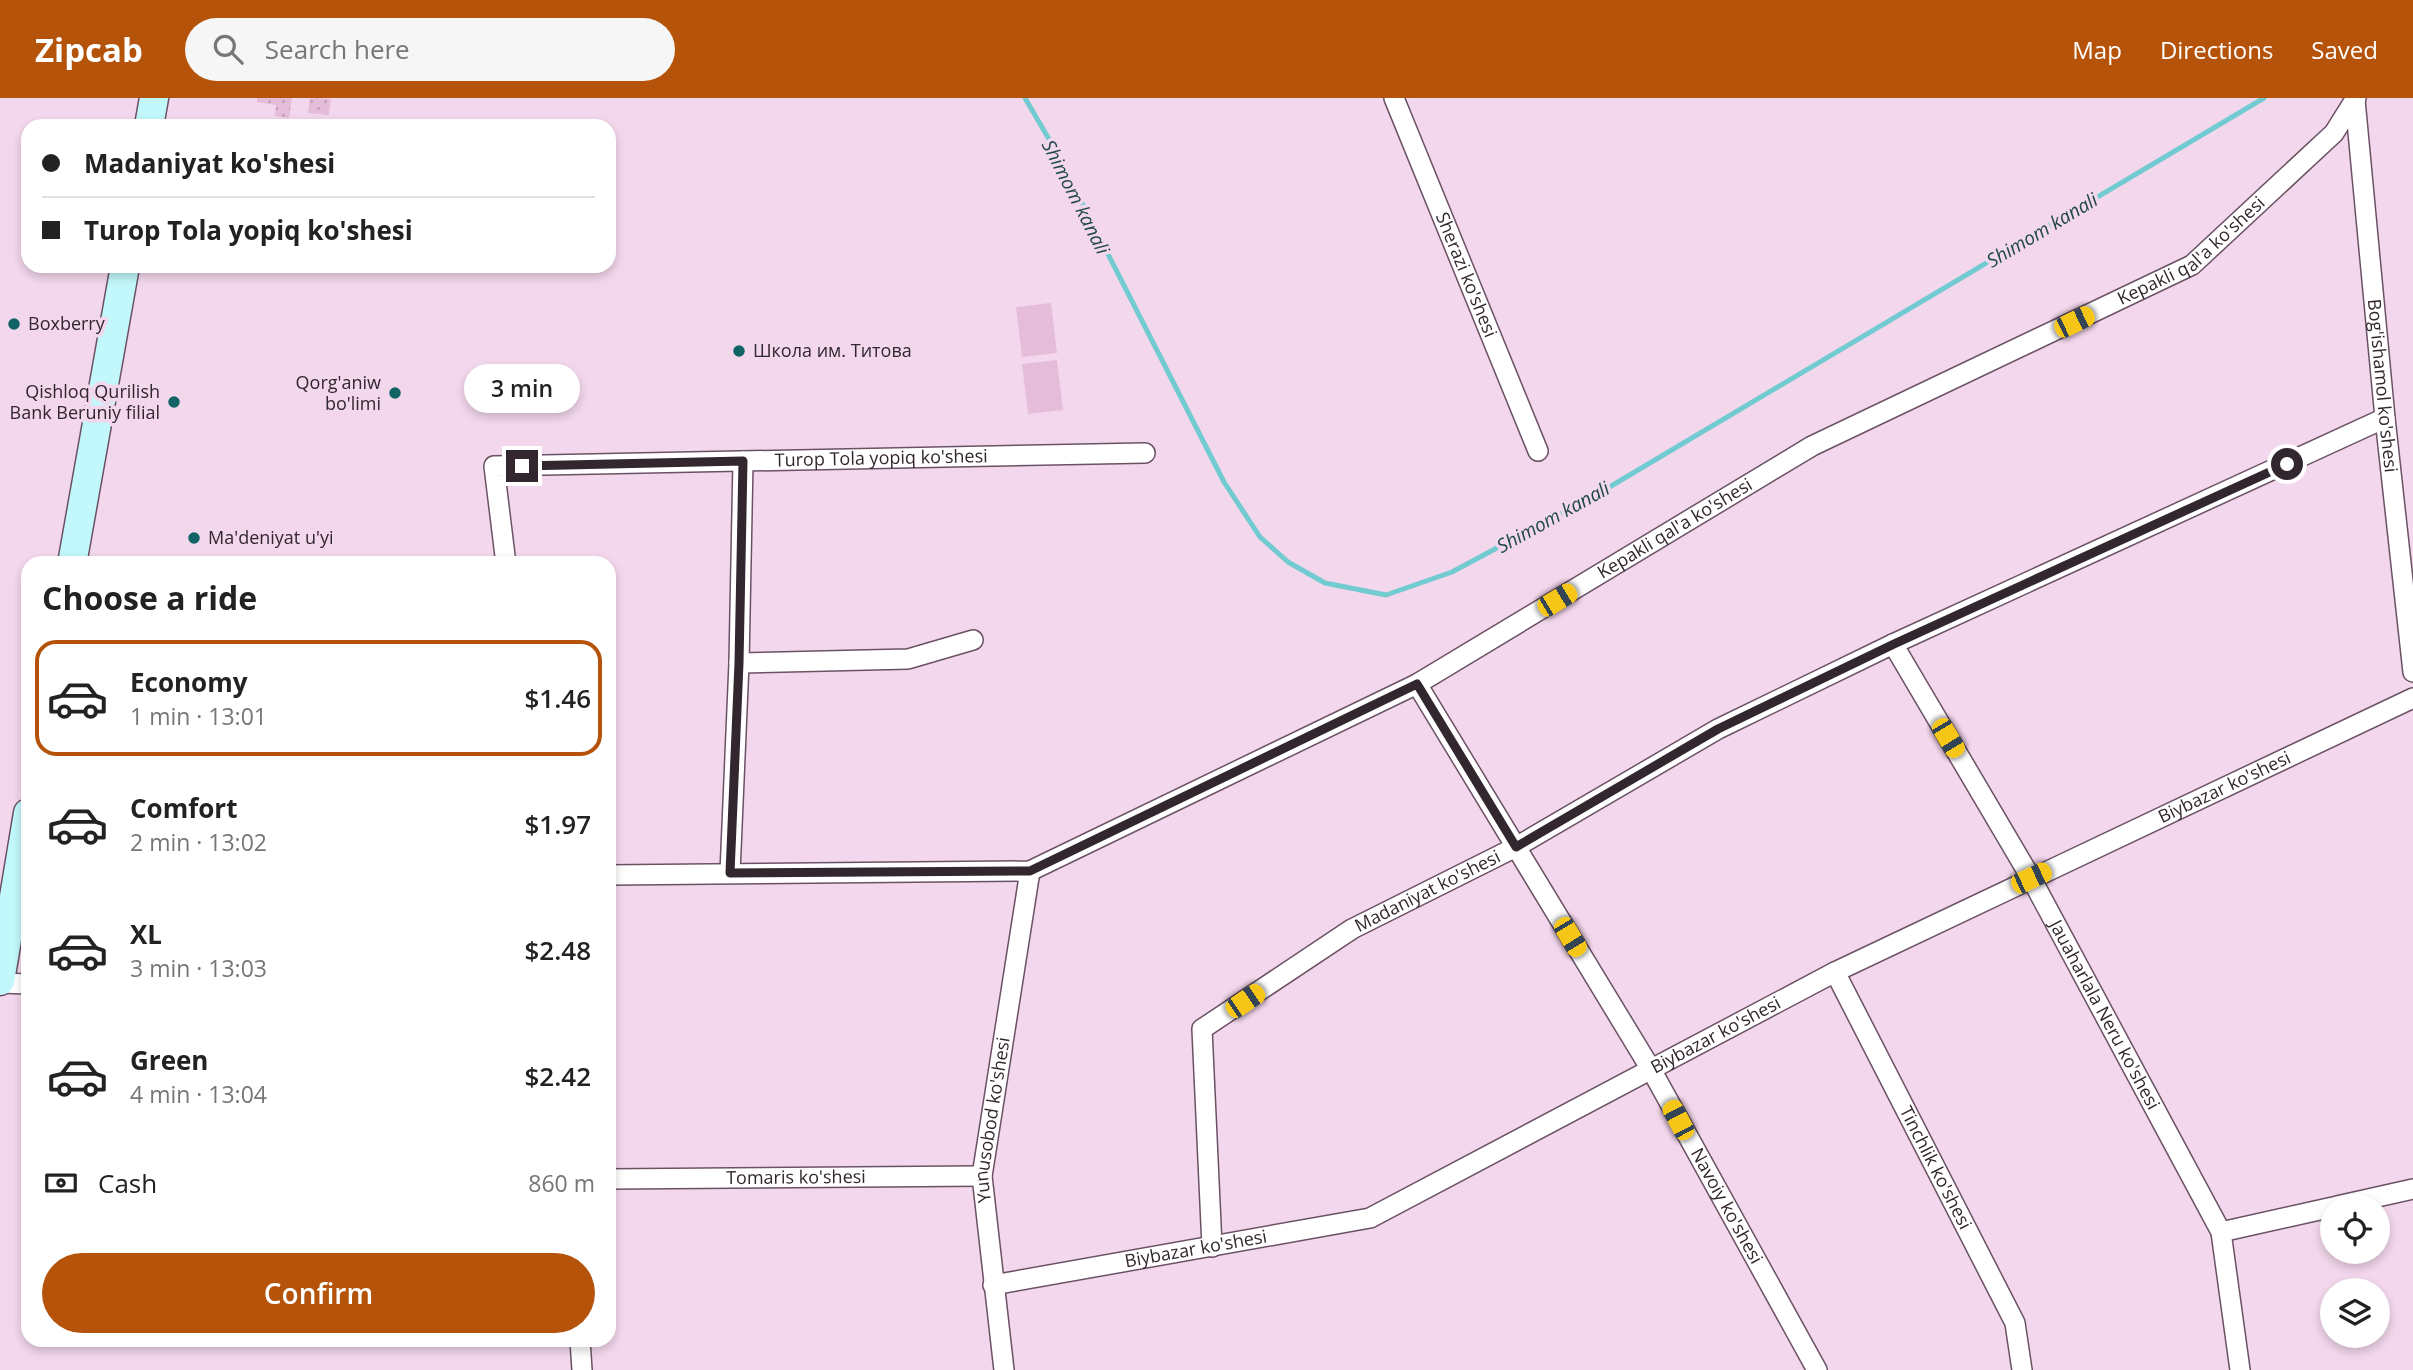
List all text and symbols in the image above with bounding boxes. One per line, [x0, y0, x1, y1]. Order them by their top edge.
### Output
search box [185, 18, 675, 81]
text: Zipcab [35, 27, 143, 72]
icon: search [209, 30, 247, 68]
text: Search here [265, 31, 410, 67]
text: Map [2072, 33, 2122, 66]
text: Directions [2160, 33, 2273, 66]
text: Saved [2311, 33, 2378, 66]
water label: Shimom kanali [1036, 135, 1117, 260]
text: Madaniyat ko'shesi [84, 145, 335, 181]
water label: Shimom kanali [1982, 186, 2103, 273]
street label: Kepakli qal'a ko'shesi [2113, 190, 2269, 310]
street label: Sherazi ko'shesi [1431, 208, 1503, 341]
text: Turop Tola yopiq ko'shesi [84, 212, 413, 248]
street label: Bog'ishamol ko'shesi [2363, 298, 2404, 474]
car [2051, 303, 2098, 341]
place label: Boxberry [28, 311, 106, 335]
marker: Boxberry [6, 316, 22, 332]
place label: Школа им. Титова [753, 338, 912, 362]
marker: Школа им. Титова [731, 343, 747, 359]
callout: 3 min [464, 364, 580, 414]
place label: Qorg'aniw bo'limi [296, 370, 381, 415]
text: 3 min [491, 372, 553, 404]
place label: Qishloq Qurilish Bank Beruniy filial [10, 379, 160, 424]
marker: Qorg'aniw bo'limi [387, 385, 403, 401]
marker: Qishloq Qurilish Bank Beruniy filial [166, 394, 182, 410]
street label: Turop Tola yopiq ko'shesi [774, 443, 988, 471]
route start [2271, 448, 2303, 480]
route end [506, 450, 538, 482]
street label: Kepakli qal'a ko'shesi [1593, 472, 1756, 584]
water label: Shimom kanali [1492, 475, 1615, 559]
place label: Ma'deniyat u'yi [208, 525, 334, 549]
marker: Ma'deniyat u'yi [186, 530, 202, 546]
text: Choose a ride [42, 576, 257, 619]
car [1534, 580, 1581, 620]
text: Economy [130, 664, 248, 700]
icon: car [46, 667, 109, 730]
text: $1.46 [524, 680, 591, 716]
text: 1 min · 13:01 [130, 700, 267, 732]
car [1929, 715, 1968, 761]
street label: Biybazar ko'shesi [2154, 745, 2294, 828]
text: Comfort [130, 790, 237, 826]
icon: car [46, 793, 109, 856]
text: $1.97 [524, 806, 591, 842]
text: 2 min · 13:02 [130, 826, 267, 858]
street label: Madaniyat ko'shesi [1350, 844, 1504, 937]
car [2008, 860, 2055, 896]
car [1551, 914, 1590, 960]
street label: Jauaharlala Neru ko'shesi [2044, 914, 2166, 1113]
text: XL [130, 916, 162, 952]
icon: car [46, 919, 109, 982]
text: $2.48 [524, 932, 591, 968]
text: 3 min · 13:03 [130, 952, 267, 984]
car [1222, 981, 1269, 1021]
street label: Biybazar ko'shesi [1646, 990, 1784, 1078]
street label: Yunusobod ko'shesi [968, 1035, 1015, 1204]
text: Green [130, 1042, 208, 1078]
icon: car [46, 1045, 109, 1108]
text: $2.42 [524, 1058, 591, 1094]
text: 4 min · 13:04 [130, 1078, 267, 1110]
car [1659, 1097, 1698, 1143]
street label: Tinchlik ko'shesi [1895, 1102, 1978, 1233]
street label: Navoiy ko'shesi [1686, 1143, 1769, 1268]
icon: cash [42, 1164, 80, 1202]
street label: Tomaris ko'shesi [726, 1164, 866, 1189]
text: Cash [98, 1165, 157, 1201]
text: 860 m [528, 1167, 595, 1199]
map controls [2320, 1194, 2390, 1348]
button: locate [2320, 1194, 2390, 1264]
street label: Biybazar ko'shesi [1123, 1224, 1269, 1272]
button: Confirm [42, 1253, 595, 1333]
button: layers [2320, 1278, 2390, 1348]

